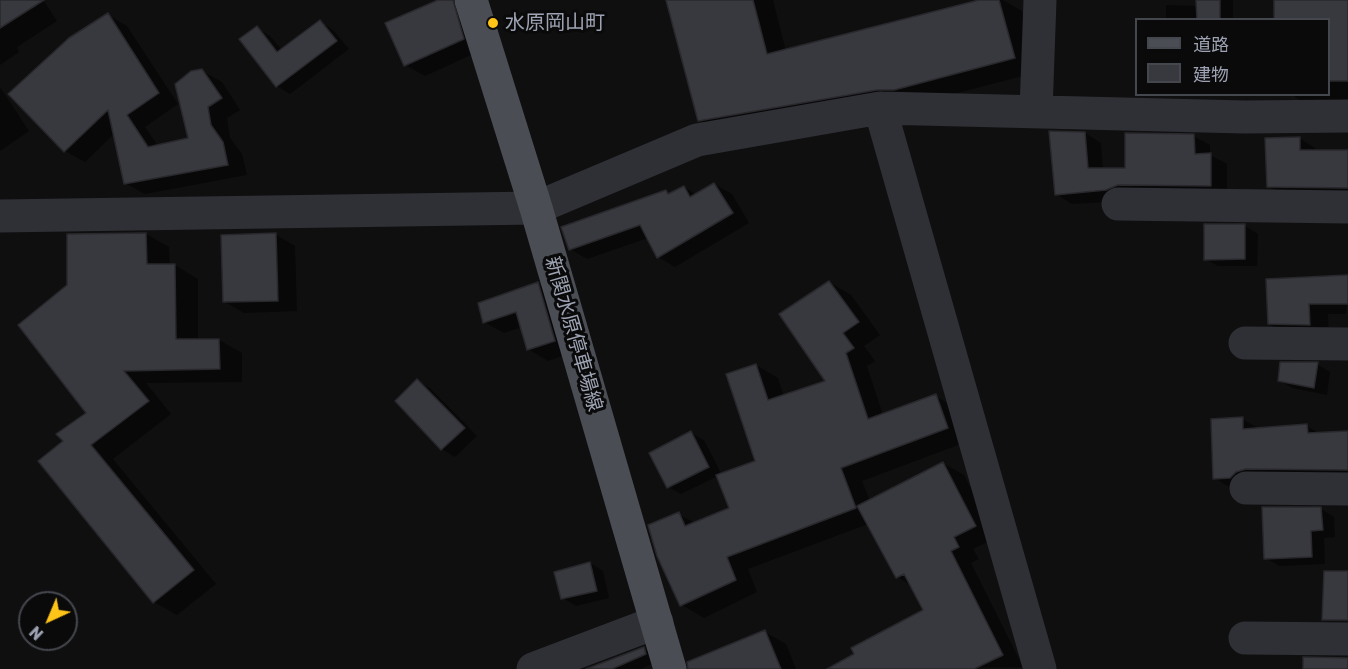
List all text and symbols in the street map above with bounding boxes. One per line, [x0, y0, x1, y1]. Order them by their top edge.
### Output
place label: 水原岡山町 [505, 11, 605, 35]
marker: 水原岡山町 [486, 16, 500, 30]
legend [1135, 18, 1330, 96]
text: 道路 [1193, 34, 1229, 56]
text: 建物 [1193, 64, 1229, 86]
street label: 新関水原停車場線 [539, 254, 607, 414]
north arrow [18, 591, 78, 651]
text: N [26, 622, 47, 644]

